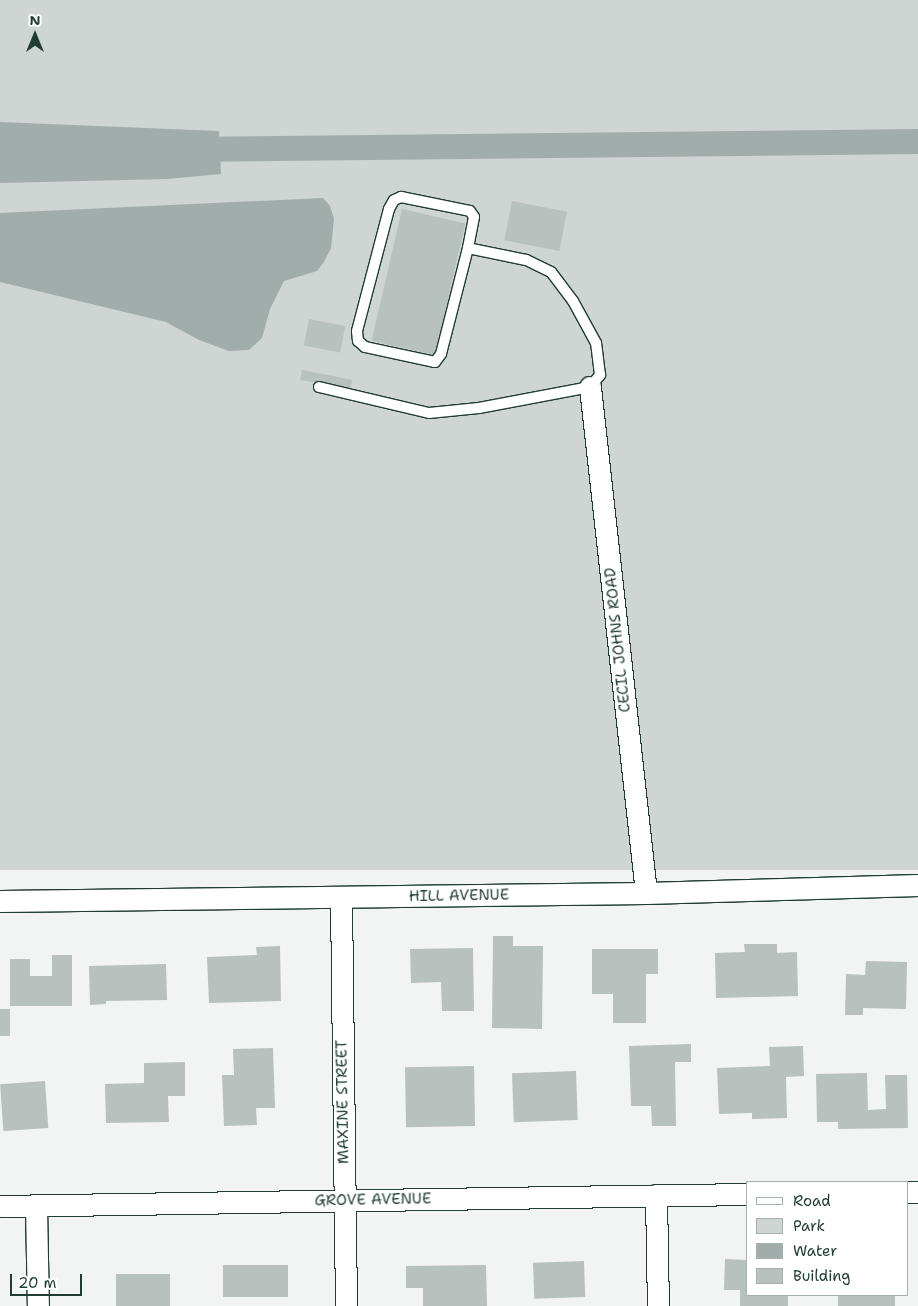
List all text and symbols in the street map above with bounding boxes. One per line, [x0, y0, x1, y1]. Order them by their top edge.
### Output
north arrow [10, 10, 60, 60]
text: N [29, 11, 41, 29]
street label: CECIL JOHNS ROAD [601, 567, 635, 713]
street label: HILL AVENUE [409, 886, 509, 906]
street label: MAXINE STREET [333, 1040, 353, 1164]
legend [746, 1181, 908, 1296]
street label: GROVE AVENUE [314, 1190, 432, 1210]
text: Road [793, 1191, 831, 1211]
text: Park [793, 1216, 825, 1236]
text: Water [793, 1241, 837, 1261]
scale bar [12, 1264, 85, 1296]
text: Building [793, 1266, 850, 1286]
text: 20 m [18, 1273, 57, 1293]

